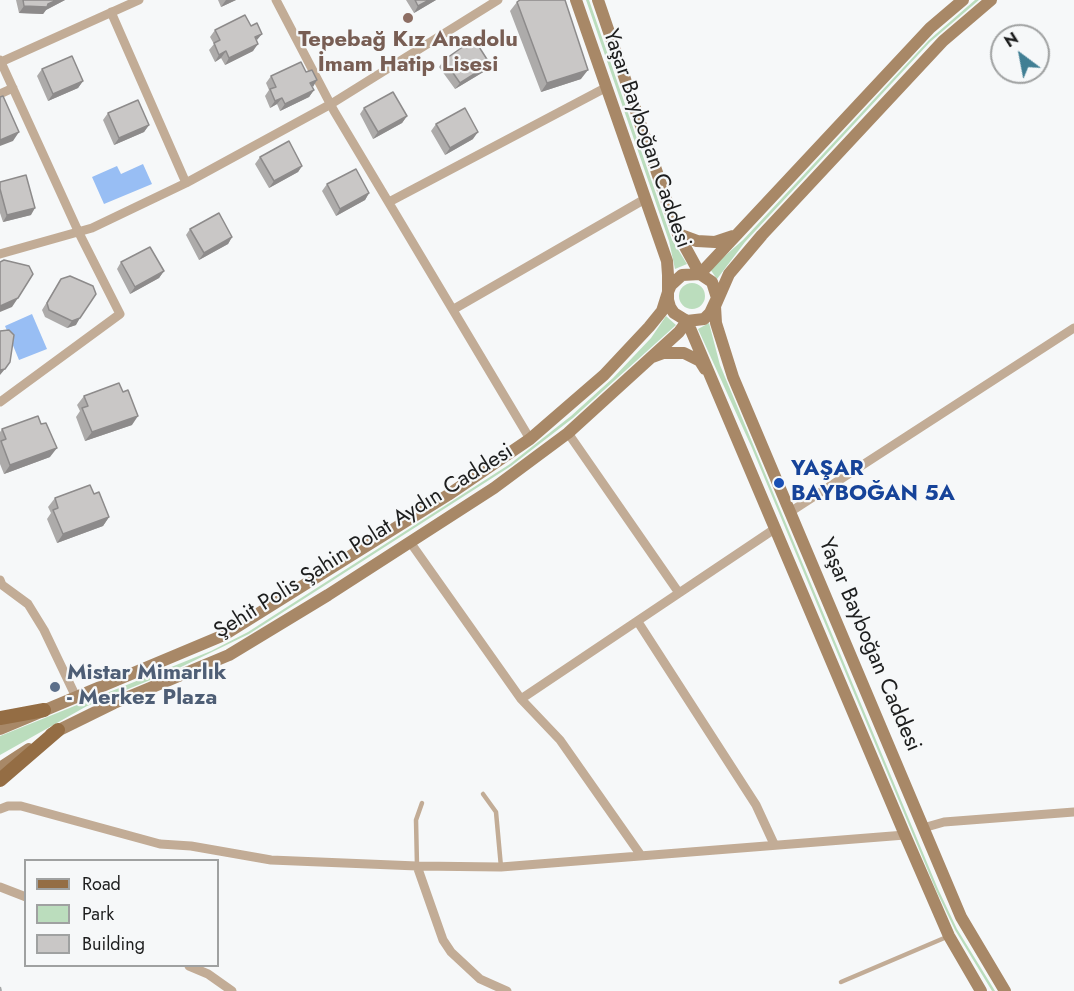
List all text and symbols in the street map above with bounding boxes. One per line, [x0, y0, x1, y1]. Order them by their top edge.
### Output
marker: Tepebağ Kız Anadolu İmam Hatip Lisesi [401, 11, 415, 25]
north arrow [990, 24, 1050, 84]
street label: Yaşar Bayboğan Caddesi [596, 26, 696, 252]
text: N [1000, 27, 1023, 53]
place label: Tepebağ Kız Anadolu İmam Hatip Lisesi [298, 28, 518, 80]
street label: Şehit Polis Şahin Polat Aydın Caddesi [210, 439, 518, 645]
place label: YAŞAR BAYBOĞAN 5A [791, 457, 955, 508]
marker: YAŞAR BAYBOĞAN 5A [772, 476, 786, 490]
street label: Yaşar Bayboğan Caddesi [812, 534, 926, 756]
place label: Mistar Mimarlık - Merkez Plaza [67, 661, 227, 712]
marker: Mistar Mimarlık - Merkez Plaza [48, 680, 62, 694]
legend [24, 859, 219, 967]
text: Road [82, 871, 121, 897]
text: Park [82, 901, 114, 927]
text: Building [82, 931, 145, 957]

